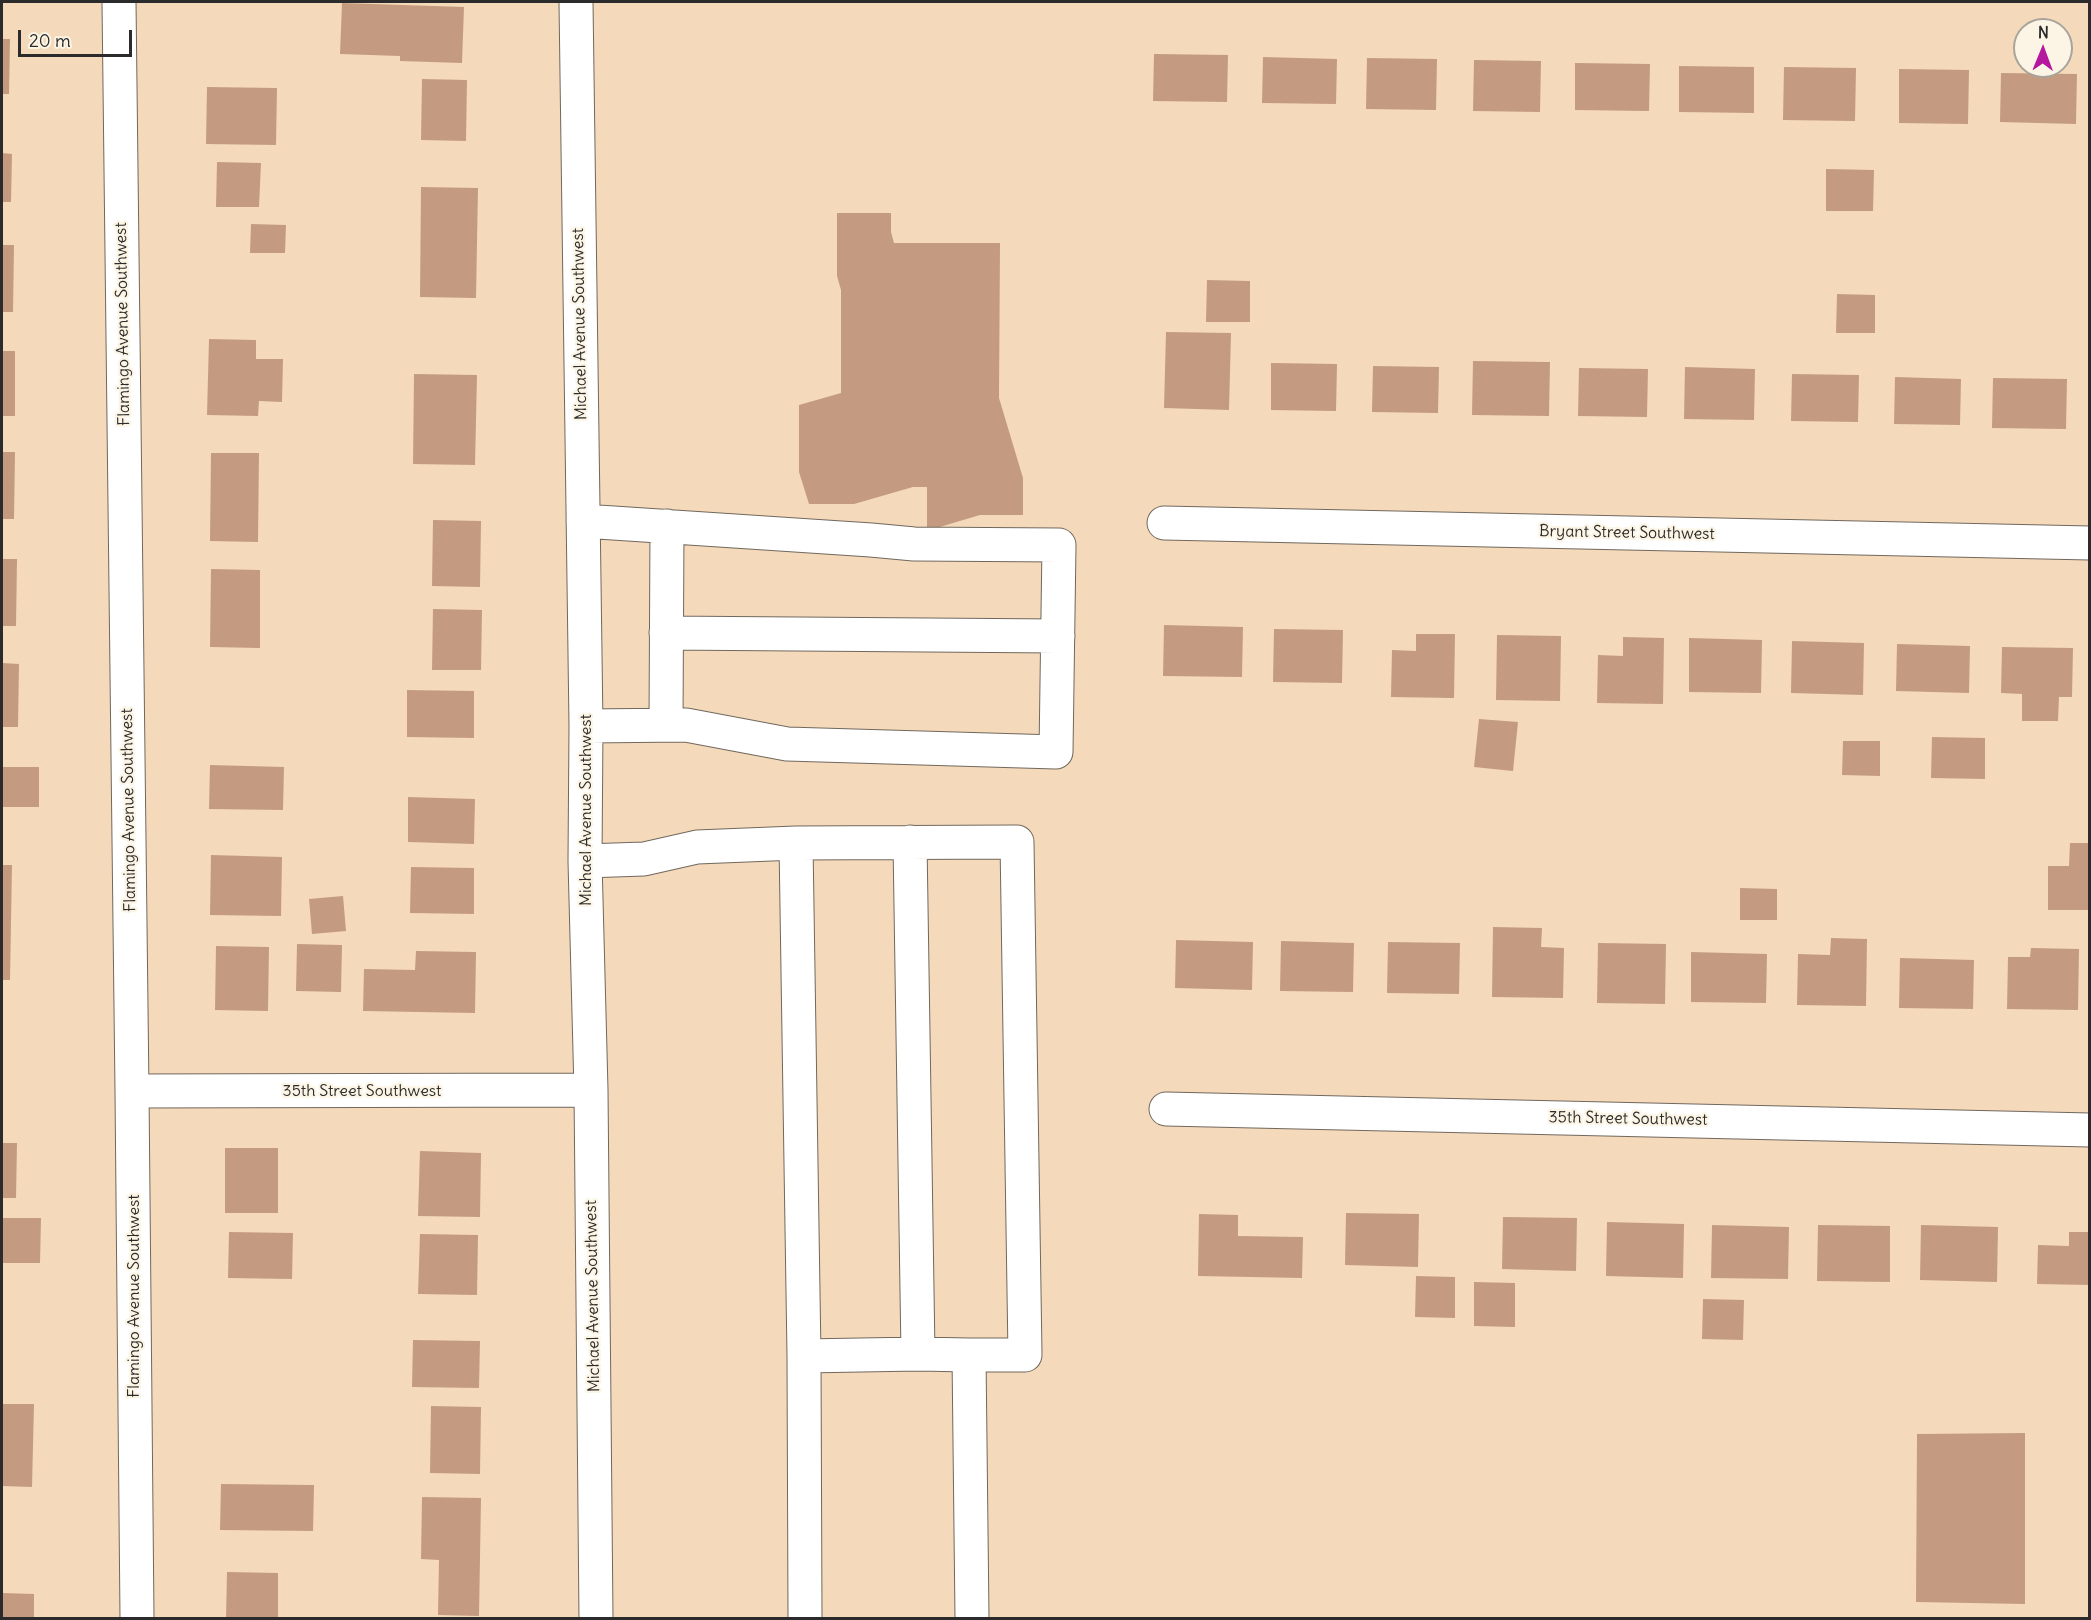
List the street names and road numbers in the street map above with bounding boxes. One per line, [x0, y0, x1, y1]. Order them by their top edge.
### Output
street label: Flamingo Avenue Southwest [112, 222, 134, 426]
street label: Michael Avenue Southwest [569, 228, 591, 420]
street label: Bryant Street Southwest [1539, 522, 1715, 544]
street label: Flamingo Avenue Southwest [118, 708, 140, 912]
street label: Michael Avenue Southwest [576, 714, 596, 906]
street label: 35th Street Southwest [283, 1081, 441, 1101]
street label: 35th Street Southwest [1548, 1108, 1708, 1130]
street label: Flamingo Avenue Southwest [124, 1194, 144, 1398]
street label: Michael Avenue Southwest [582, 1200, 604, 1392]

